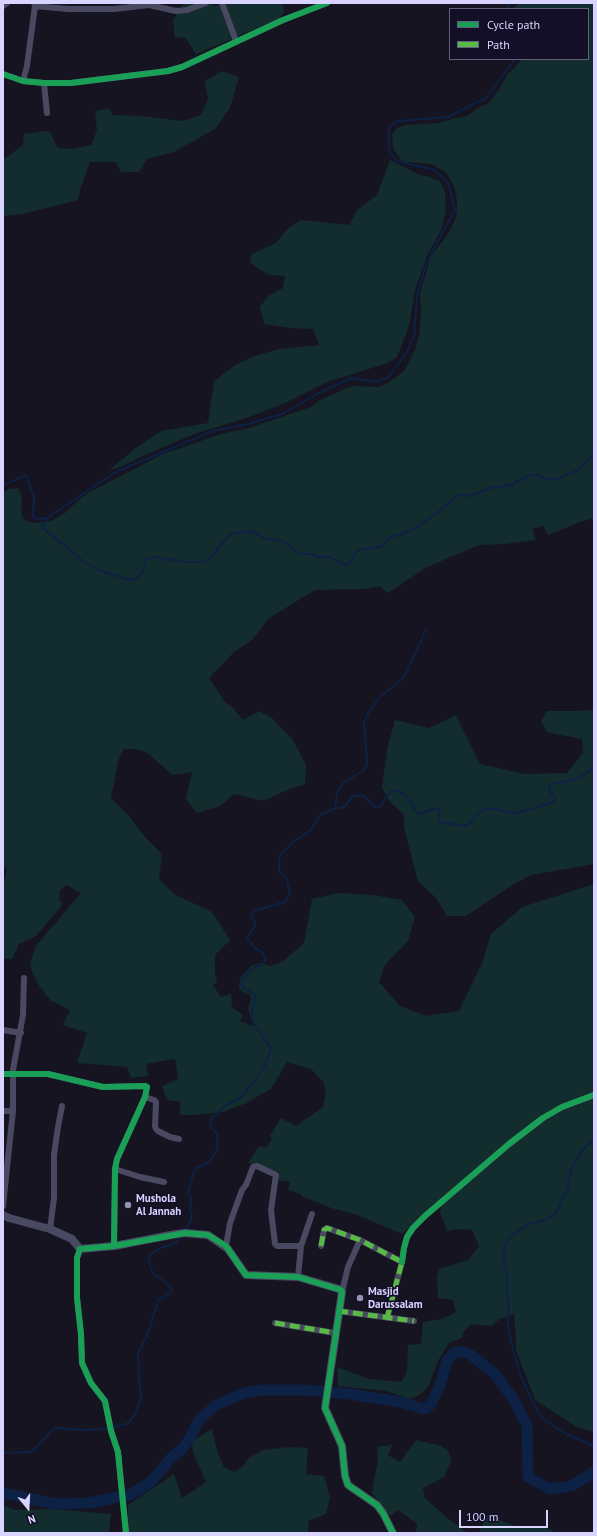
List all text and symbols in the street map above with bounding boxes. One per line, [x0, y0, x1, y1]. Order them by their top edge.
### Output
legend [449, 8, 589, 60]
text: Cycle path [487, 17, 540, 32]
text: Path [487, 37, 510, 52]
place label: Mushola Al Jannah [136, 1192, 181, 1218]
marker: Mushola Al Jannah [123, 1200, 133, 1210]
place label: Masjid Darussalam [368, 1285, 423, 1311]
marker: Masjid Darussalam [355, 1293, 365, 1303]
north arrow [8, 1488, 48, 1528]
scale bar [461, 1502, 550, 1528]
text: 100 m [466, 1509, 499, 1524]
text: N [26, 1512, 37, 1527]

